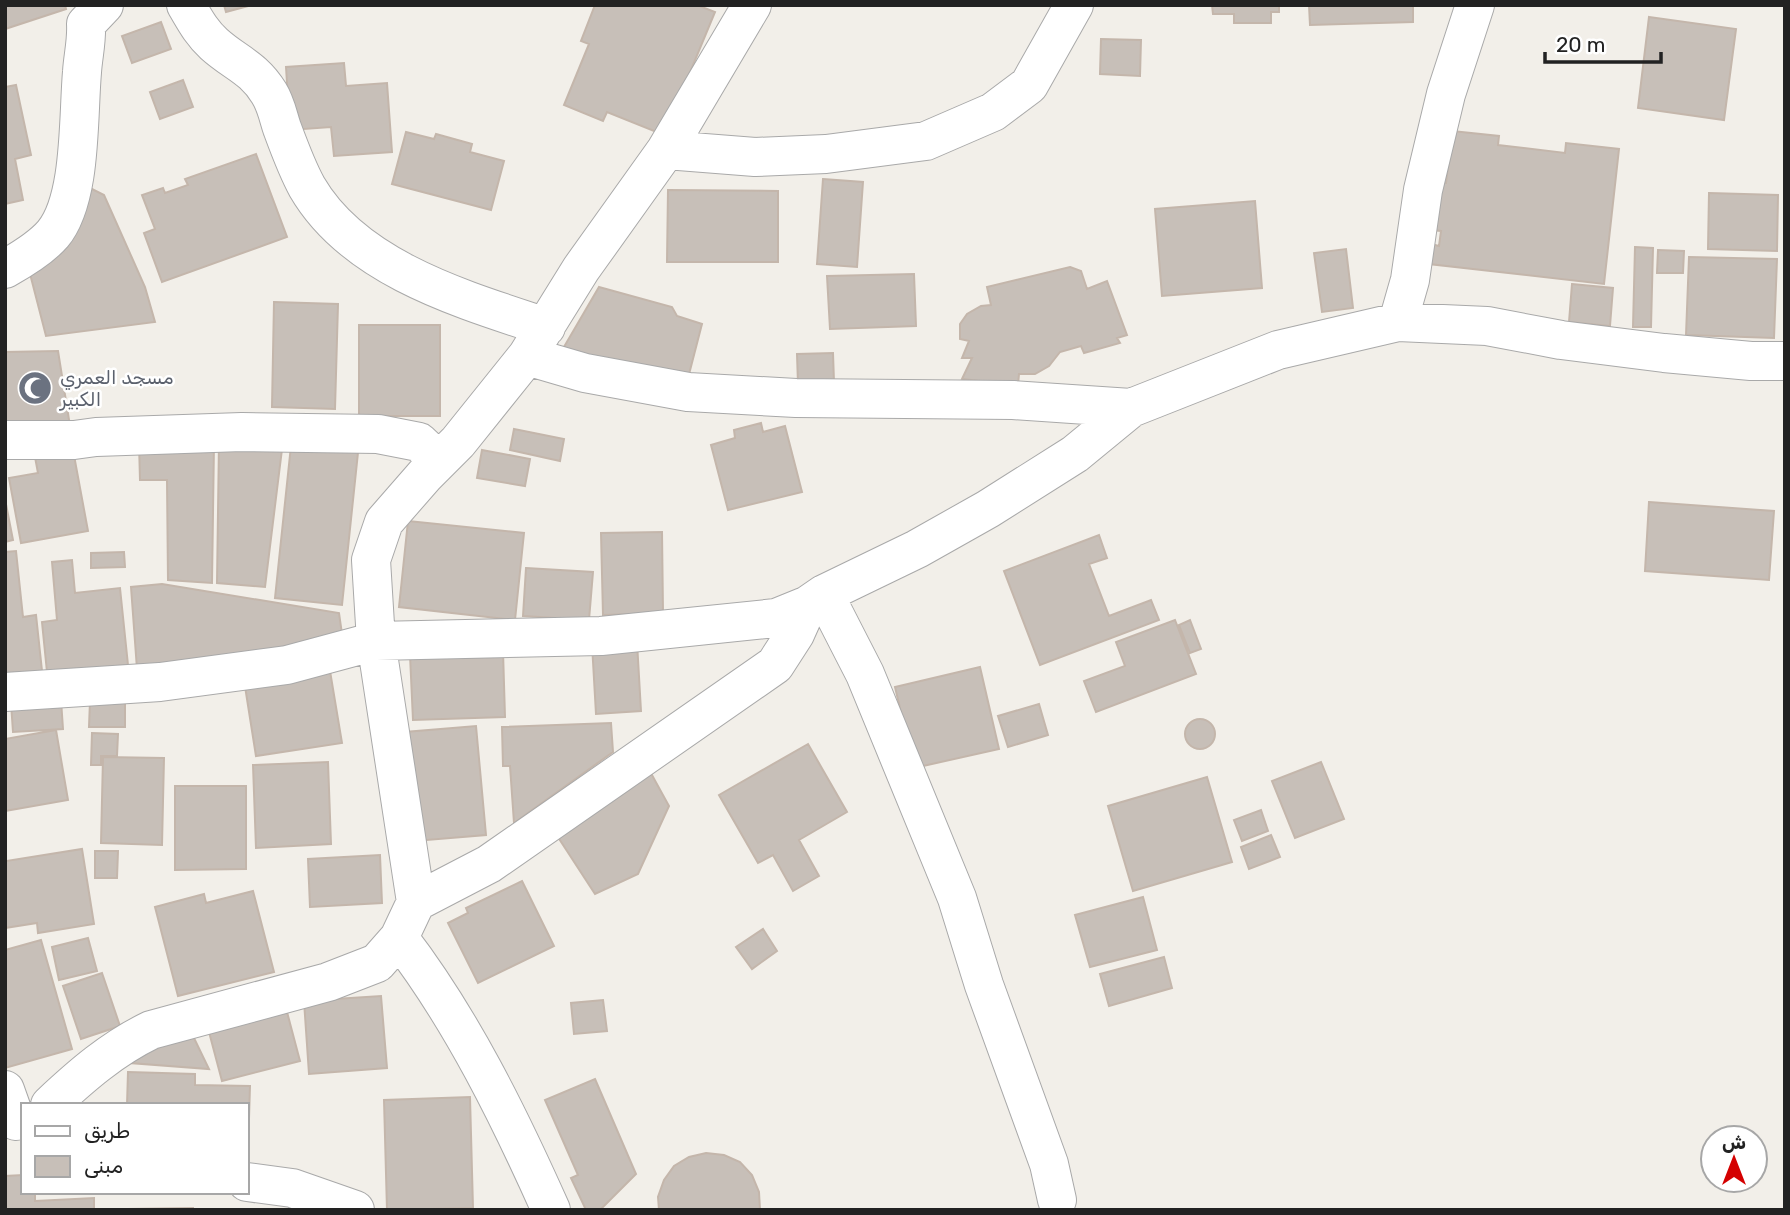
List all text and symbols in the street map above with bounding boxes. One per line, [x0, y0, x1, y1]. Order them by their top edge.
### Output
scale bar [1545, 21, 1660, 65]
text: 20 m [1556, 32, 1605, 57]
place label: مسجد العمري الكبير [59, 366, 174, 411]
mosque icon: مسجد العمري الكبير [16, 369, 54, 407]
legend [21, 1103, 248, 1194]
text: طريق [84, 1118, 130, 1143]
north arrow [1699, 1124, 1769, 1194]
text: ش [1722, 1131, 1746, 1154]
text: مبنى [84, 1153, 123, 1178]

